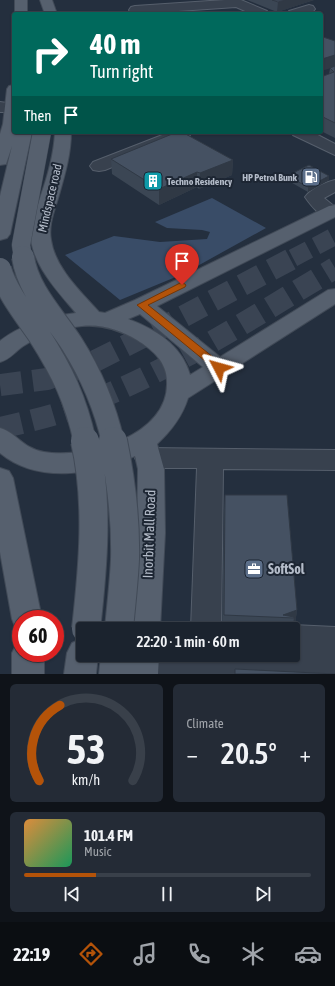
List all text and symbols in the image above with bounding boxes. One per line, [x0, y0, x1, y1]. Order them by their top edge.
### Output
icon: right [24, 28, 76, 80]
text: 40 m [90, 28, 140, 60]
text: Turn right [90, 61, 153, 82]
icon: arrive [60, 104, 82, 126]
text: Then [24, 107, 52, 124]
street label: Mindspace road [35, 162, 65, 234]
fuel station icon: HP Petrol Bunk [300, 166, 322, 188]
building icon: Techno Residency [142, 170, 164, 192]
place label: HP Petrol Bunk [242, 172, 298, 183]
place label: Techno Residency [167, 176, 233, 187]
pin [165, 244, 199, 285]
icon: arrive [171, 250, 193, 272]
position arrow [198, 347, 240, 389]
street label: Inorbit Mall Road [139, 489, 159, 579]
office icon: SoftSol [243, 558, 265, 580]
place label: SoftSol [268, 561, 305, 577]
speed limit sign: 60 [12, 610, 64, 662]
text: 22:20 · 1 min · 60 m [136, 633, 240, 650]
text: Climate [187, 716, 224, 731]
text: 53 [67, 725, 106, 773]
text: 20.5° [221, 736, 277, 770]
text: − [187, 741, 198, 767]
text: + [300, 741, 311, 767]
text: km/h [72, 772, 100, 788]
text: 101.4 FM [84, 827, 133, 844]
text: Music [84, 844, 111, 859]
icon: previous [61, 883, 83, 905]
icon: pause [156, 883, 178, 905]
icon: next [252, 883, 274, 905]
icon: directions [77, 940, 105, 968]
icon: music [131, 940, 159, 968]
icon: phone [185, 940, 213, 968]
icon: climate [239, 940, 267, 968]
icon: car [294, 940, 322, 968]
text: 22:19 [13, 944, 50, 965]

